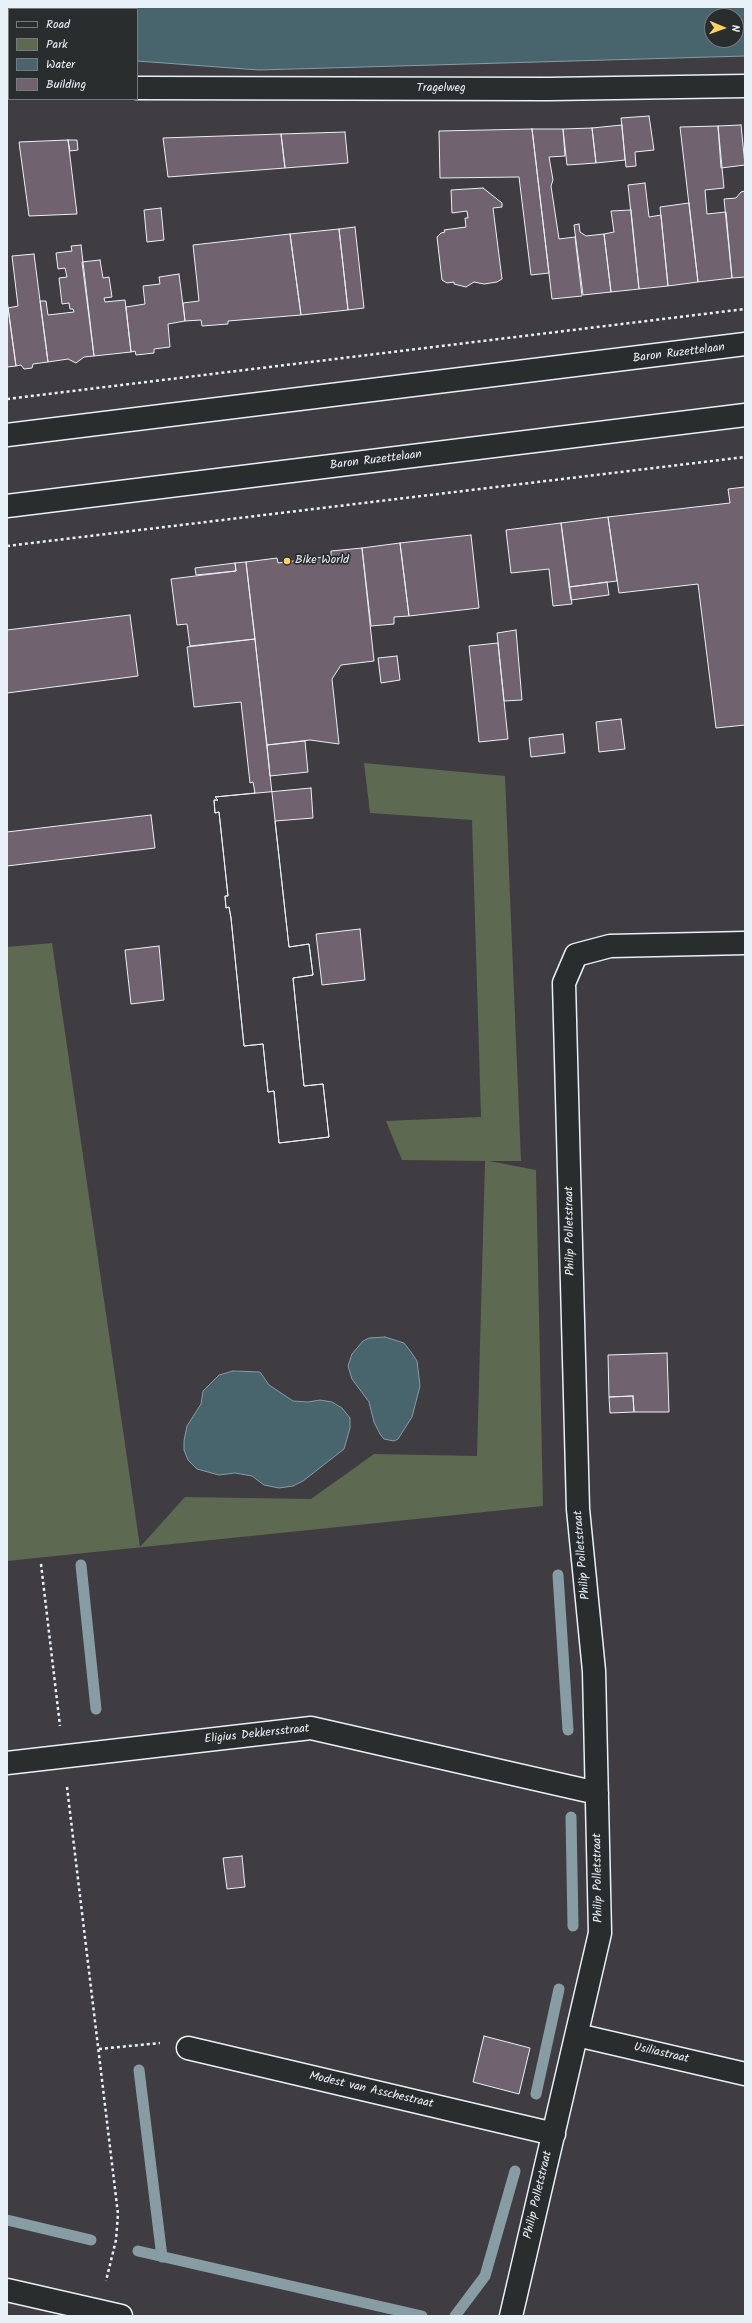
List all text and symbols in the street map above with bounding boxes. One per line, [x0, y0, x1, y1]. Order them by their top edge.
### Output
legend [8, 8, 138, 100]
north arrow [704, 8, 744, 48]
text: Road [46, 15, 70, 34]
text: N [726, 25, 744, 32]
text: Park [46, 35, 68, 54]
text: Water [46, 55, 75, 74]
text: Building [46, 75, 86, 94]
street label: Tragelweg [416, 82, 466, 96]
street label: Baron Ruzettelaan [632, 341, 726, 367]
street label: Baron Ruzettelaan [329, 448, 423, 474]
place label: Bike World [295, 554, 349, 568]
marker: Bike World [282, 556, 292, 566]
street label: Philip Polletstraat [563, 1186, 579, 1276]
street label: Philip Polletstraat [572, 1510, 594, 1600]
street label: Eligius Dekkersstraat [204, 1722, 310, 1748]
street label: Philip Polletstraat [591, 1833, 607, 1923]
street label: Usiliastraat [632, 2041, 690, 2067]
street label: Modest van Asschestraat [307, 2070, 435, 2112]
street label: Philip Polletstraat [522, 2150, 556, 2240]

